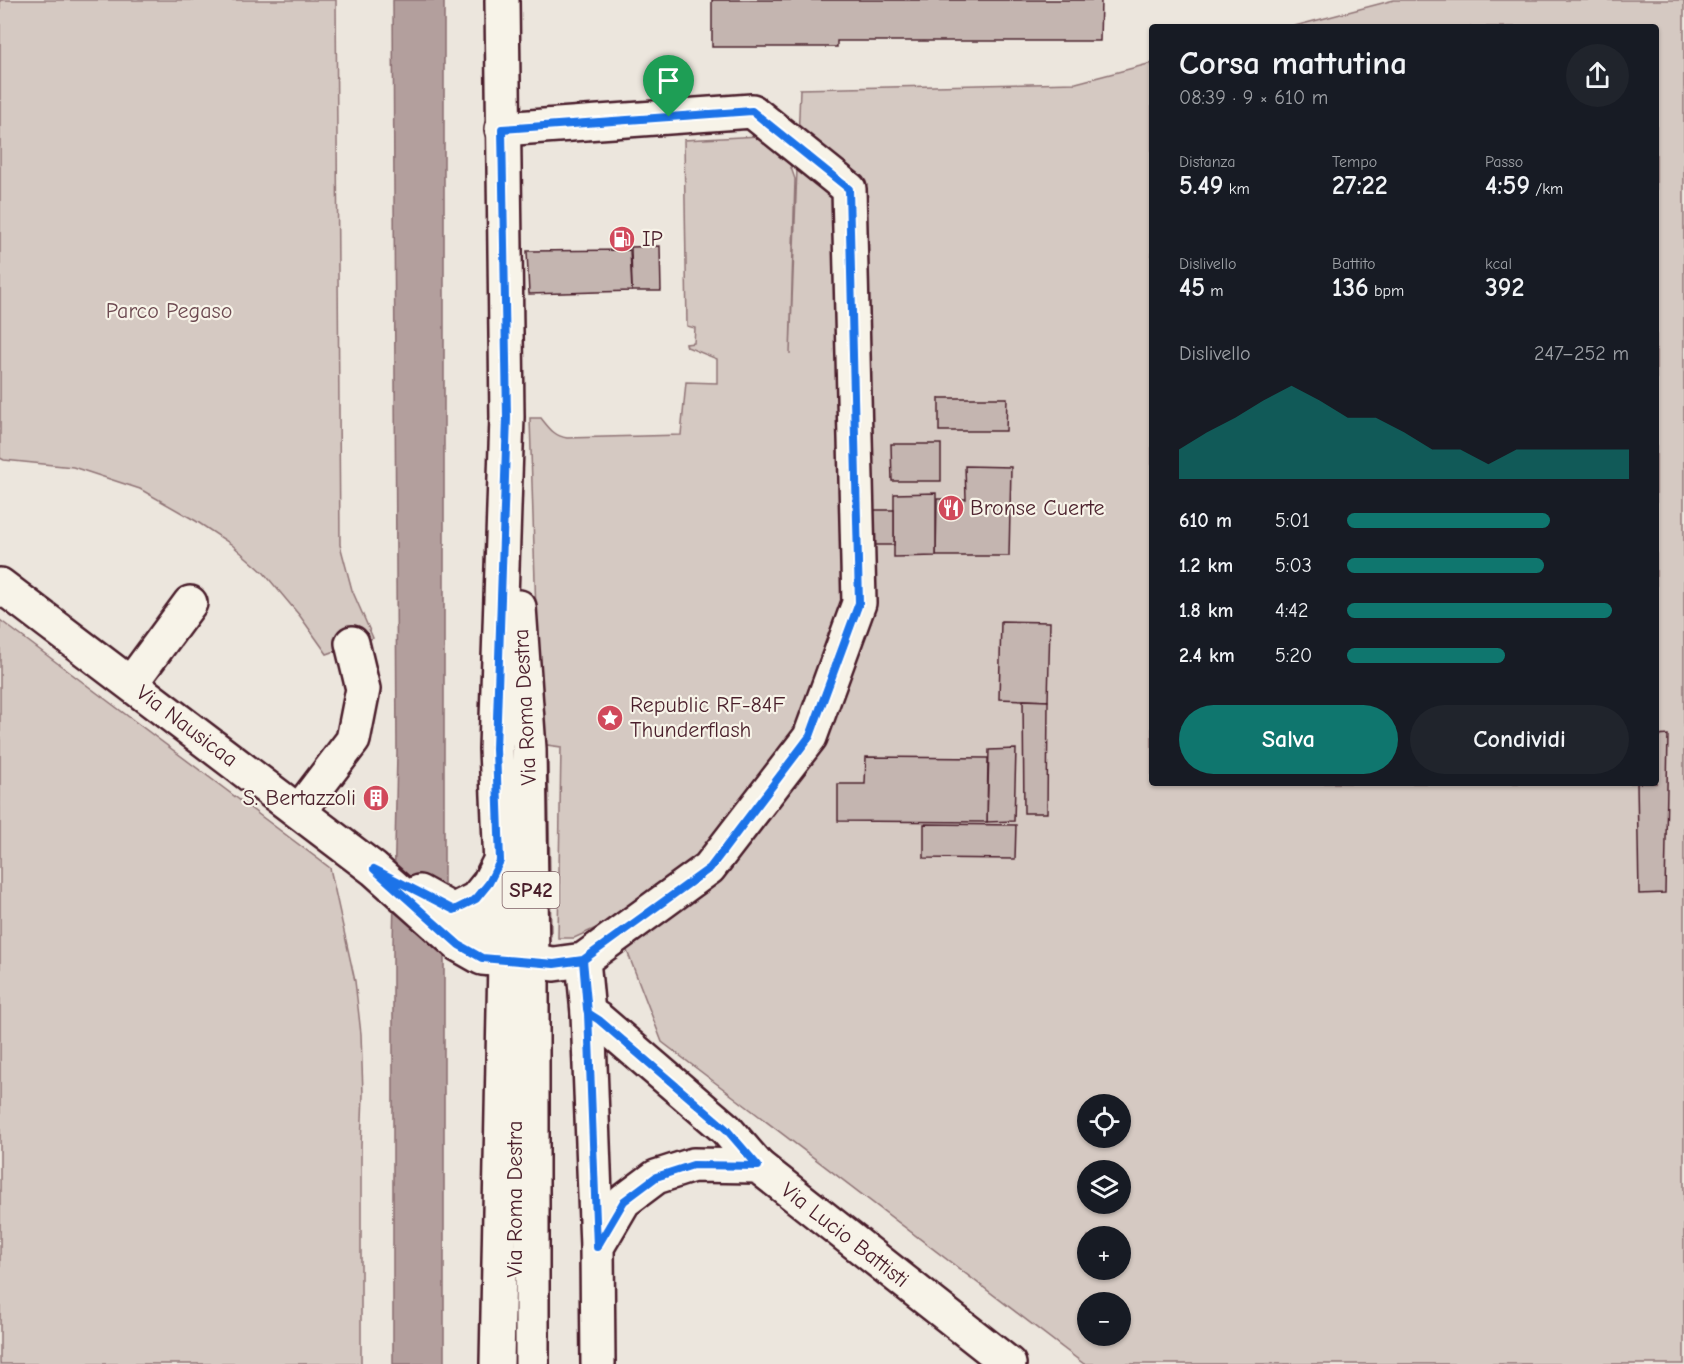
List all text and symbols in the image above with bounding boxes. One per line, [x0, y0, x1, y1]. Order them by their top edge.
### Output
text: Corsa mattutina [1179, 44, 1407, 82]
button: share [1566, 44, 1629, 107]
pin [643, 55, 694, 117]
icon: arrive [652, 64, 685, 97]
text: 08:39 · 9 × 610 m [1179, 86, 1328, 109]
text: Distanza [1179, 153, 1235, 171]
text: Tempo [1332, 153, 1377, 171]
text: Passo [1485, 153, 1523, 171]
text: 5.49 [1179, 171, 1223, 201]
text: 27:22 [1332, 171, 1388, 201]
text: 4:59 [1485, 171, 1530, 201]
text: km [1223, 180, 1250, 198]
text: /km [1530, 180, 1563, 198]
fuel station icon: IP [607, 224, 637, 254]
place label: IP [642, 226, 663, 252]
text: Dislivello [1179, 255, 1236, 273]
text: Battito [1332, 255, 1376, 273]
text: kcal [1485, 255, 1512, 273]
text: 45 [1179, 273, 1205, 303]
text: 136 [1332, 273, 1369, 303]
text: 392 [1485, 273, 1524, 303]
text: m [1205, 282, 1224, 300]
text: bpm [1369, 282, 1404, 300]
park label: Parco Pegaso [106, 298, 232, 324]
text: Dislivello [1179, 342, 1251, 365]
text: 247–252 m [1534, 342, 1629, 365]
restaurant icon: Bronse Cuerte [936, 493, 966, 523]
place label: Bronse Cuerte [970, 495, 1104, 521]
text: 610 m [1179, 509, 1232, 532]
text: 5:01 [1275, 509, 1310, 532]
text: 1.2 km [1179, 554, 1233, 577]
text: 5:03 [1275, 554, 1312, 577]
text: 1.8 km [1179, 599, 1234, 622]
text: 4:42 [1275, 599, 1308, 622]
street label: Via Roma Destra [508, 628, 542, 786]
text: 2.4 km [1179, 644, 1235, 667]
text: 5:20 [1275, 644, 1312, 667]
street label: Via Nausicaa [131, 680, 243, 772]
place label: Republic RF-84F Thunderflash [630, 692, 785, 743]
place icon: Republic RF-84F Thunderflash [595, 703, 625, 733]
button: Salva [1179, 705, 1398, 774]
button: Condividi [1410, 705, 1629, 774]
building icon: S. Bertazzoli [361, 783, 391, 813]
place label: S. Bertazzoli [243, 785, 356, 811]
road number: SP42 [502, 872, 560, 908]
map controls [1077, 1094, 1131, 1346]
button: locate [1077, 1094, 1131, 1148]
street label: Via Roma Destra [502, 1121, 528, 1277]
button: layers [1077, 1160, 1131, 1214]
street label: Via Lucio Battisti [776, 1177, 914, 1293]
button: + [1077, 1226, 1131, 1280]
button: − [1077, 1292, 1131, 1346]

